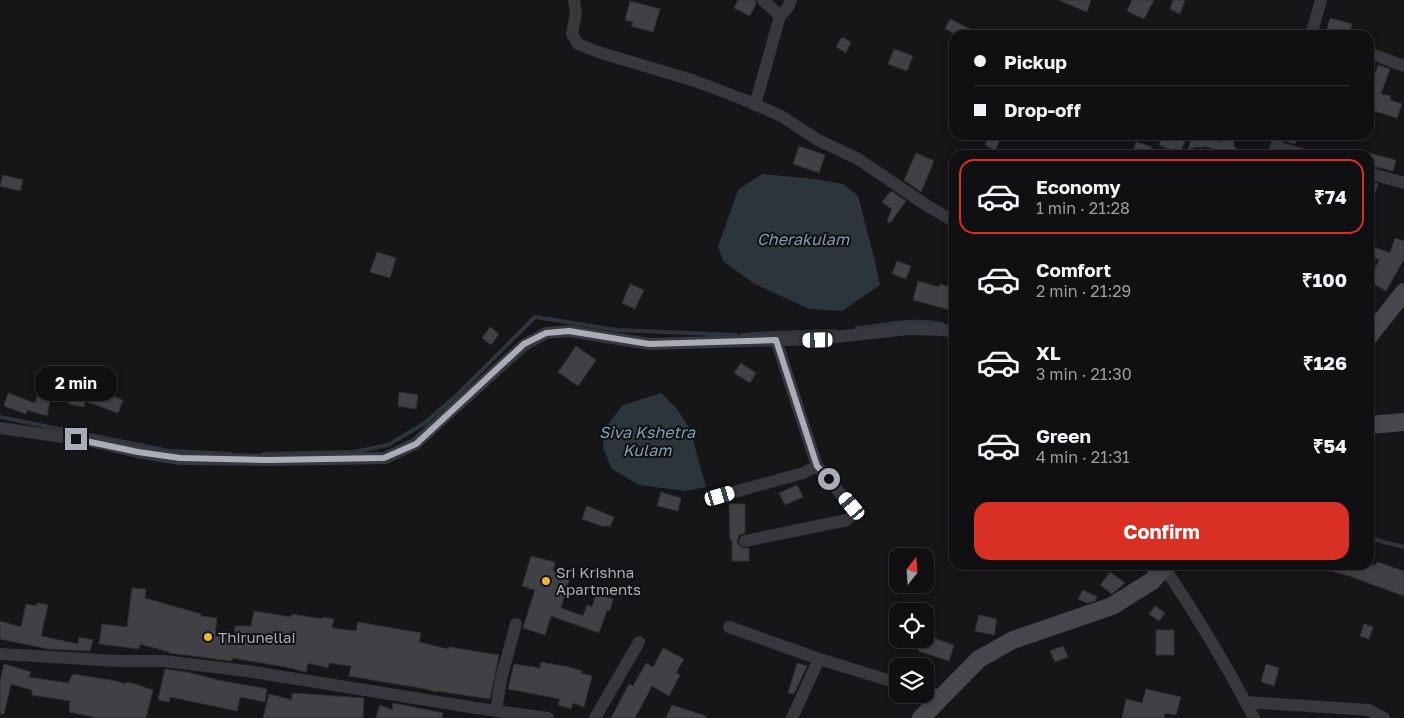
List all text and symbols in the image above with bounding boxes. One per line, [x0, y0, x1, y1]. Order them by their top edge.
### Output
text: Pickup [1004, 50, 1067, 73]
text: Drop-off [1004, 98, 1081, 121]
icon: car [976, 174, 1021, 219]
text: Economy [1036, 175, 1121, 198]
text: ₹74 [1314, 185, 1347, 208]
text: 1 min · 21:28 [1036, 198, 1130, 218]
water label: Cherakulam [757, 229, 850, 249]
icon: car [976, 257, 1021, 302]
text: Comfort [1036, 258, 1111, 281]
text: ₹100 [1302, 268, 1347, 291]
text: 2 min · 21:29 [1036, 281, 1131, 301]
car [802, 332, 833, 348]
icon: car [976, 340, 1021, 385]
text: XL [1036, 341, 1061, 364]
text: ₹126 [1303, 351, 1347, 374]
text: 3 min · 21:30 [1036, 364, 1132, 384]
callout: 2 min [35, 366, 117, 402]
text: 2 min [55, 373, 97, 393]
water label: Siva Kshetra Kulam [599, 422, 696, 460]
icon: car [976, 423, 1021, 468]
text: Green [1036, 424, 1091, 447]
route end [65, 428, 87, 450]
text: ₹54 [1313, 434, 1347, 457]
text: 4 min · 21:31 [1036, 447, 1130, 467]
route start [818, 468, 840, 490]
car [703, 485, 736, 507]
car [836, 490, 867, 522]
button: Confirm [974, 502, 1349, 560]
north arrow [889, 548, 934, 592]
map controls [889, 548, 934, 703]
place label: Sri Krishna Apartments [556, 563, 641, 598]
marker: Sri Krishna Apartments [540, 575, 552, 587]
button: locate [889, 603, 934, 648]
place label: Thirunellai [218, 628, 296, 646]
marker: Thirunellai [202, 631, 214, 643]
button: layers [889, 658, 934, 703]

